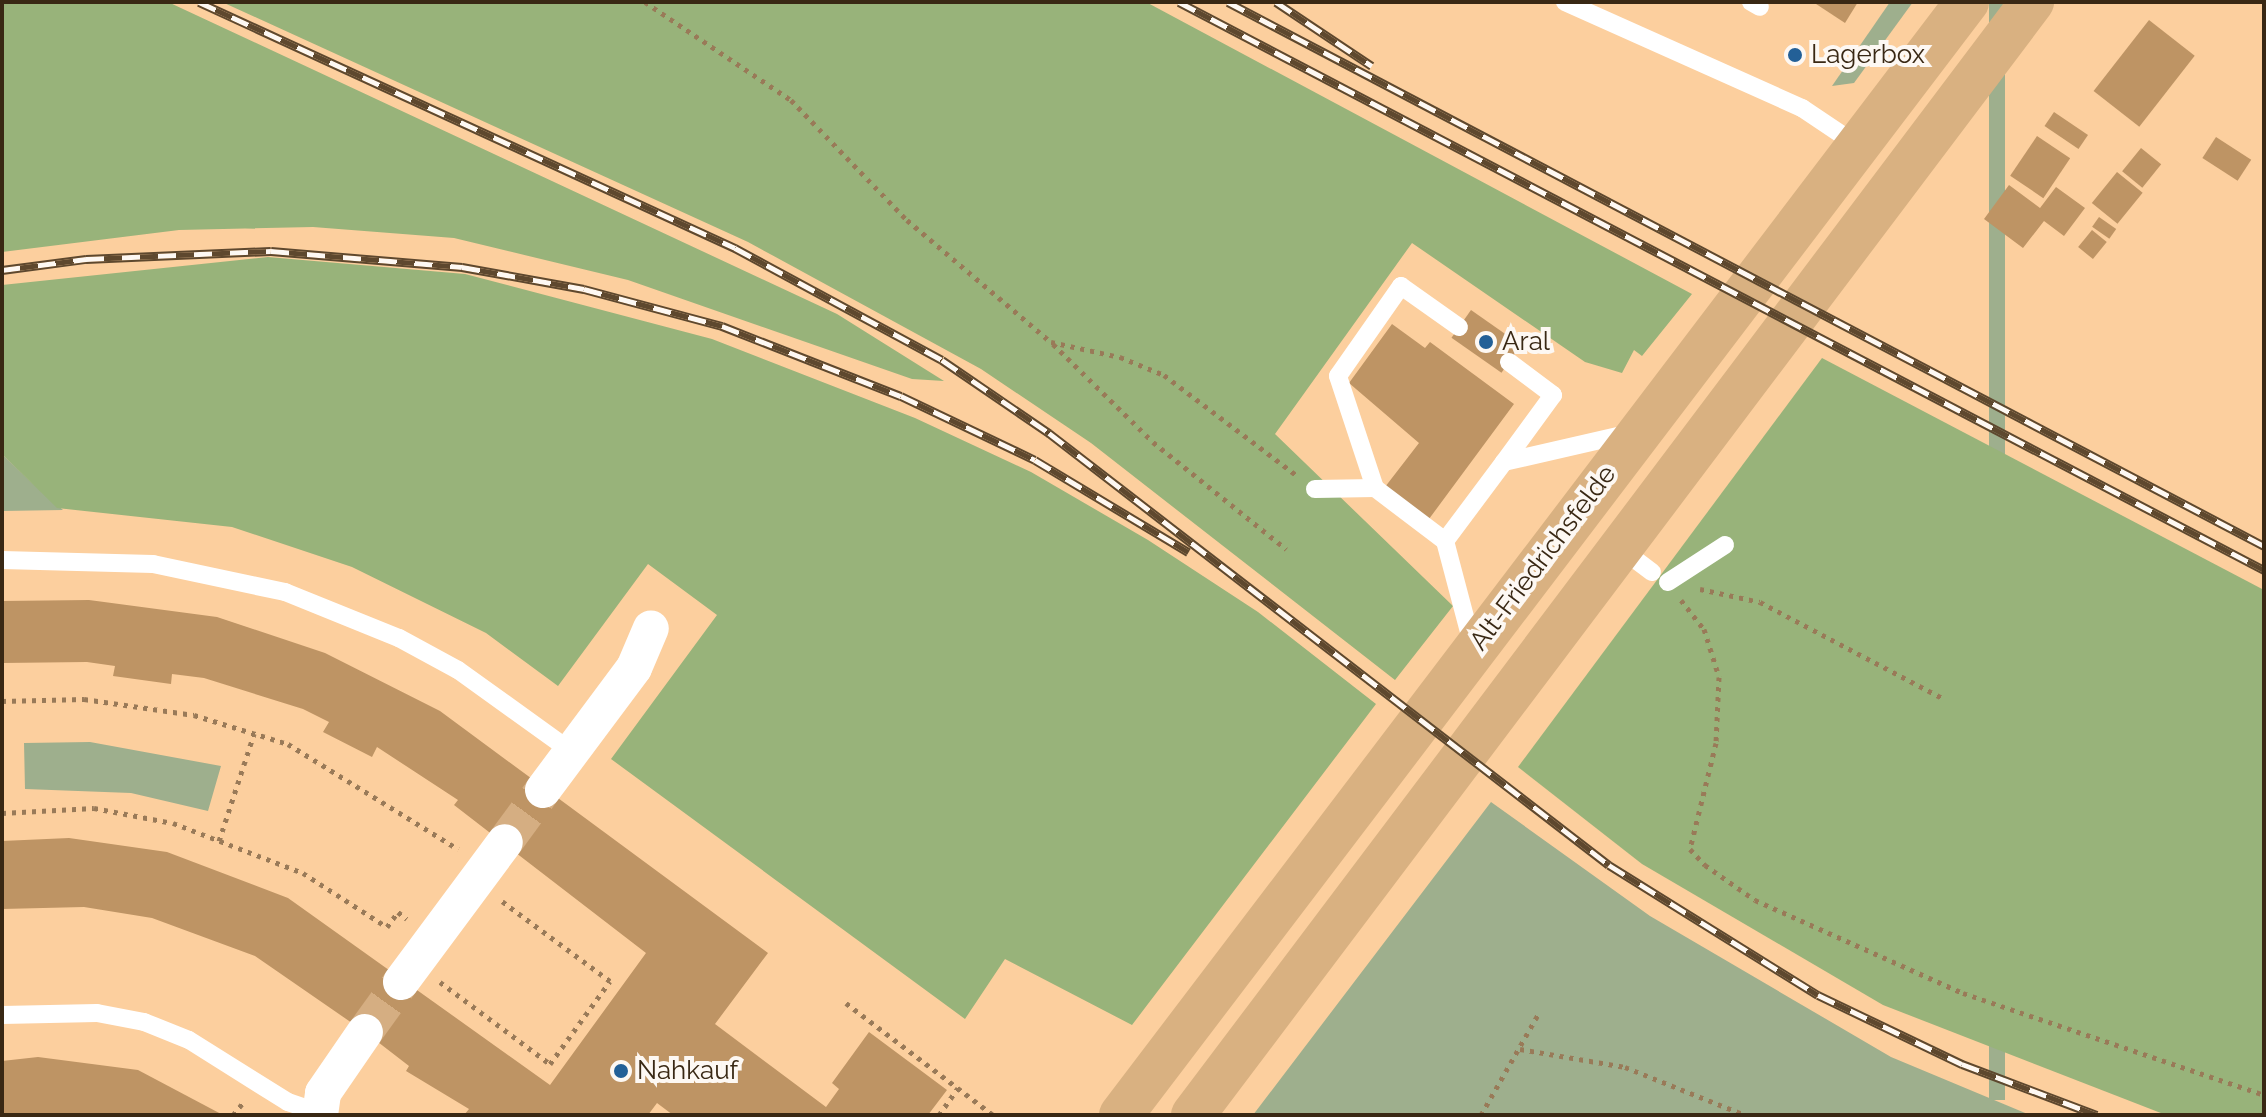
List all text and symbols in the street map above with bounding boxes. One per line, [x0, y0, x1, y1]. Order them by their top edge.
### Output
place label: Lagerbox [1811, 39, 1925, 71]
marker: Lagerbox [1786, 46, 1804, 64]
place label: Aral [1502, 326, 1550, 358]
marker: Aral [1477, 333, 1495, 351]
street label: Alt-Friedrichsfelde [1463, 459, 1623, 657]
place label: Nahkauf [637, 1055, 738, 1087]
marker: Nahkauf [612, 1062, 630, 1080]

